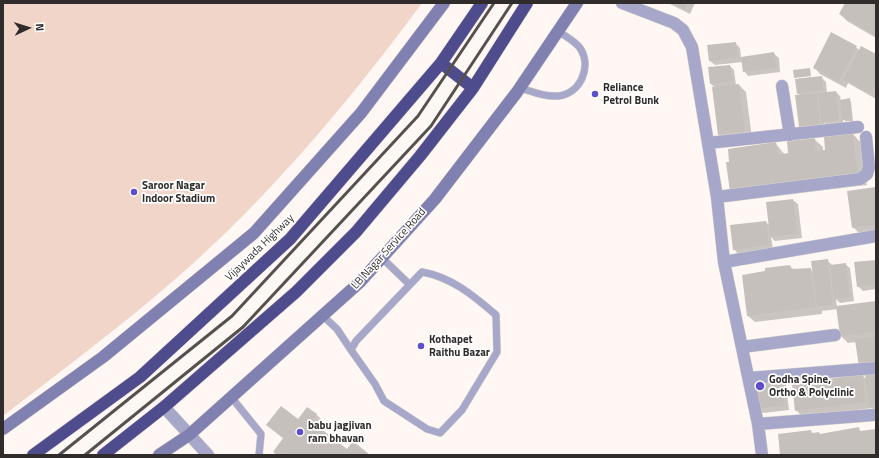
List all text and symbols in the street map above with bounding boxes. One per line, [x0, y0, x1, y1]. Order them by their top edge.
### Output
north arrow [8, 8, 48, 48]
text: N [32, 23, 48, 32]
place label: Reliance Petrol Bunk [603, 81, 659, 107]
marker: Reliance Petrol Bunk [590, 89, 600, 99]
place label: Saroor Nagar Indoor Stadium [142, 179, 215, 205]
marker: Saroor Nagar Indoor Stadium [129, 187, 139, 197]
street label: LB Nagar Service Road [349, 206, 429, 292]
street label: Vijaywada Highway [223, 212, 297, 284]
place label: Kothapet Raithu Bazar [429, 333, 490, 359]
marker: Kothapet Raithu Bazar [416, 341, 426, 351]
place label: Godha Spine, Ortho & Polyclinic [769, 373, 854, 399]
marker: Godha Spine, Ortho & Polyclinic [754, 380, 766, 392]
place label: babu jagjivan ram bhavan [308, 419, 372, 445]
marker: babu jagjivan ram bhavan [295, 427, 305, 437]

